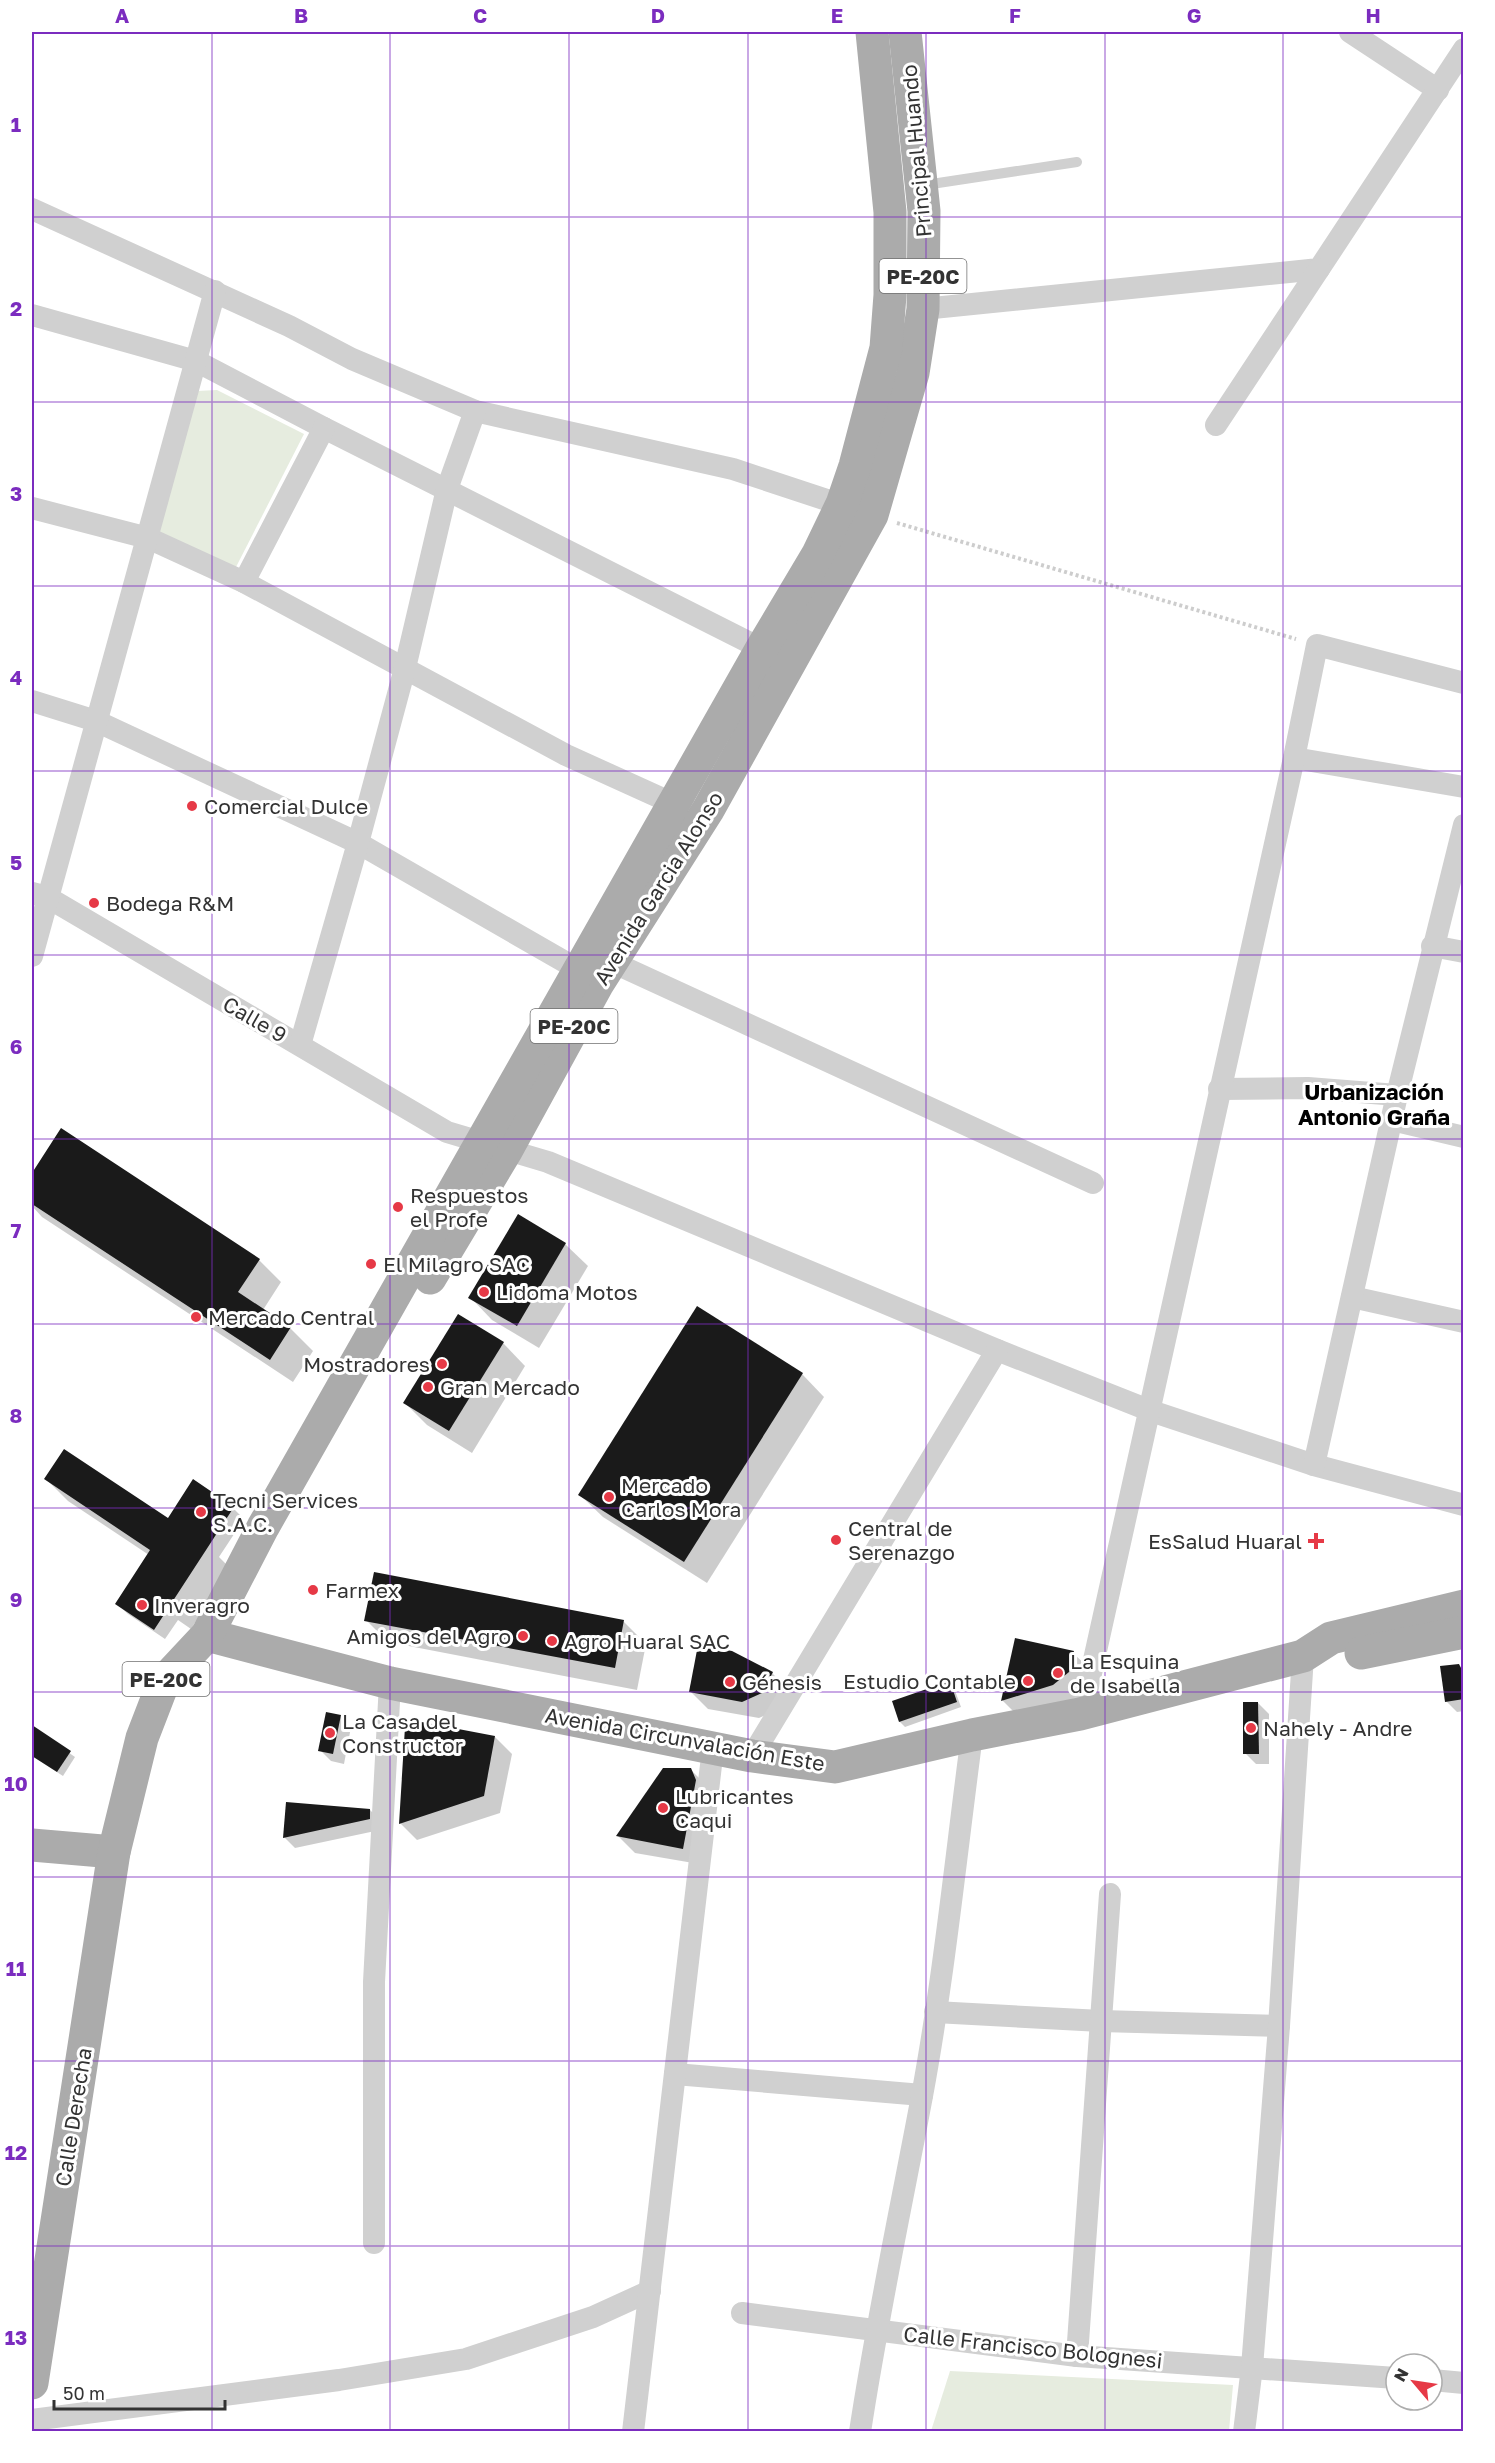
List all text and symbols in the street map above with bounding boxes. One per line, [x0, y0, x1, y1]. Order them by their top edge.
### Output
text: A [115, 3, 129, 27]
text: B [294, 3, 308, 27]
text: C [473, 3, 487, 27]
text: D [651, 3, 665, 27]
text: E [831, 3, 843, 27]
text: F [1009, 3, 1021, 27]
text: G [1187, 3, 1201, 27]
text: H [1365, 3, 1381, 27]
street label: Principal Huando [895, 64, 937, 238]
text: 1 [11, 112, 21, 136]
road number: PE-20C [880, 259, 966, 293]
text: 2 [10, 296, 22, 320]
text: 3 [10, 481, 22, 505]
text: 4 [10, 665, 22, 689]
street label: Avenida Garcia Alonso [588, 786, 728, 990]
place label: Comercial Dulce [204, 793, 368, 819]
marker: Comercial Dulce [185, 799, 199, 813]
text: 5 [10, 850, 22, 874]
place label: Bodega R&M [106, 890, 234, 916]
marker: Bodega R&M [87, 896, 101, 910]
street label: Calle 9 [218, 990, 292, 1048]
road number: PE-20C [530, 1009, 618, 1043]
text: 6 [10, 1034, 22, 1058]
district label: Urbanización Antonio Graña [1298, 1078, 1450, 1130]
place label: Respuestos el Profe [410, 1182, 528, 1232]
marker: Respuestos el Profe [391, 1200, 405, 1214]
text: 7 [11, 1218, 22, 1242]
place label: El Milagro SAC [383, 1251, 530, 1277]
marker: El Milagro SAC [364, 1257, 378, 1271]
place label: Lidoma Motos [496, 1279, 638, 1305]
marker: Lidoma Motos [477, 1285, 491, 1299]
place label: Mercado Central [208, 1304, 374, 1330]
marker: Mercado Central [189, 1310, 203, 1324]
place label: Mostradores [303, 1351, 430, 1377]
marker: Mostradores [435, 1357, 449, 1371]
place label: Gran Mercado [440, 1374, 580, 1400]
marker: Gran Mercado [421, 1380, 435, 1394]
text: 8 [10, 1403, 22, 1427]
place label: Mercado Carlos Mora [621, 1472, 741, 1522]
place label: Tecni Services S.A.C. [213, 1487, 358, 1537]
marker: Mercado Carlos Mora [602, 1490, 616, 1504]
marker: Tecni Services S.A.C. [194, 1505, 208, 1519]
place label: Central de Serenazgo [848, 1515, 955, 1565]
place label: EsSalud Huaral [1148, 1528, 1302, 1554]
marker: EsSalud Huaral [1307, 1532, 1325, 1550]
marker: Central de Serenazgo [829, 1533, 843, 1547]
place label: Farmex [325, 1577, 399, 1603]
marker: Farmex [306, 1583, 320, 1597]
text: 9 [10, 1587, 22, 1611]
place label: Inveragro [154, 1592, 250, 1618]
marker: Inveragro [135, 1598, 149, 1612]
place label: Amigos del Agro [346, 1623, 511, 1649]
place label: Agro Huaral SAC [564, 1628, 730, 1654]
marker: Amigos del Agro [516, 1629, 530, 1643]
marker: Agro Huaral SAC [545, 1634, 559, 1648]
place label: La Esquina de Isabella [1070, 1648, 1180, 1698]
road number: PE-20C [122, 1662, 210, 1696]
marker: La Esquina de Isabella [1051, 1666, 1065, 1680]
place label: Estudio Contable [843, 1668, 1016, 1694]
place label: Génesis [742, 1669, 822, 1695]
marker: Estudio Contable [1021, 1674, 1035, 1688]
marker: Génesis [723, 1675, 737, 1689]
street label: Avenida Circunvalación Este [543, 1702, 827, 1776]
place label: La Casa del Constructor [342, 1708, 463, 1758]
place label: Nahely - Andre [1263, 1715, 1413, 1741]
marker: Nahely - Andre [1244, 1721, 1258, 1735]
marker: La Casa del Constructor [323, 1726, 337, 1740]
text: 10 [4, 1771, 28, 1795]
place label: Lubricantes Caqui [675, 1783, 794, 1833]
marker: Lubricantes Caqui [656, 1801, 670, 1815]
text: 11 [6, 1956, 26, 1980]
street label: Calle Derecha [49, 2046, 97, 2188]
text: 12 [5, 2140, 27, 2164]
street label: Calle Francisco Bolognesi [902, 2320, 1164, 2374]
text: 13 [5, 2325, 27, 2349]
north arrow [1384, 2352, 1444, 2412]
text: N [1389, 2365, 1413, 2385]
scale bar [54, 2373, 225, 2411]
text: 50 m [63, 2382, 105, 2404]

